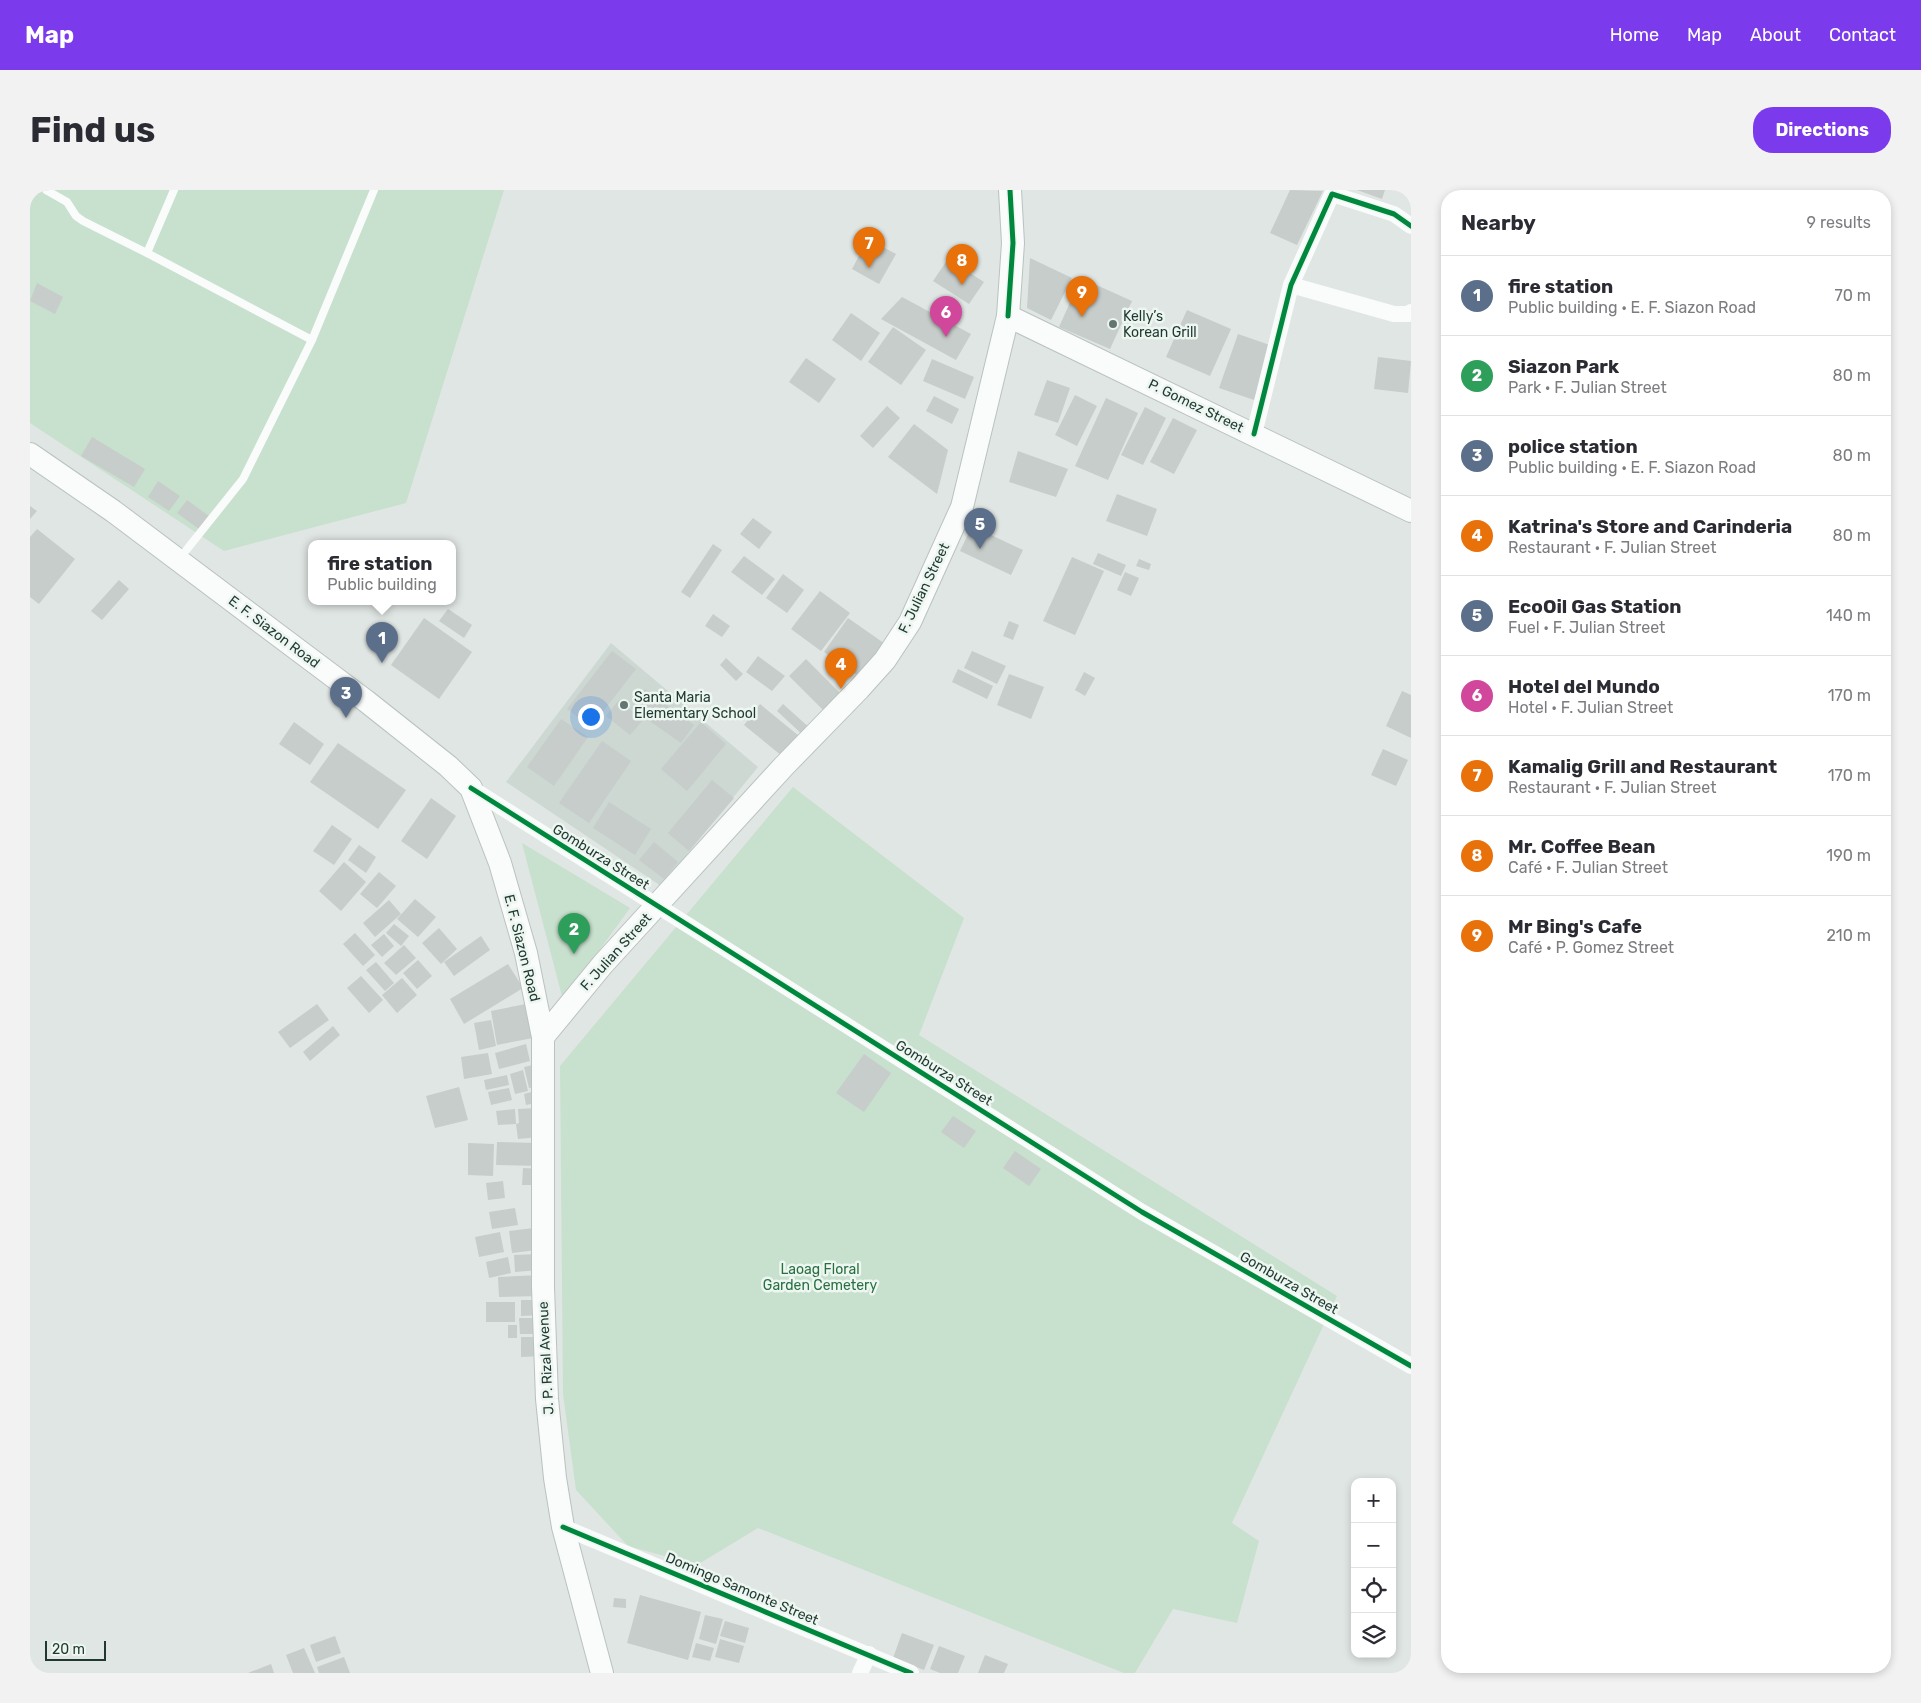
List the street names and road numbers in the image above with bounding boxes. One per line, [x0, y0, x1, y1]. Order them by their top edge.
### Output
street label: P. Gomez Street [1146, 376, 1247, 437]
street label: F. Julian Street [895, 540, 953, 636]
street label: E. F. Siazon Road [225, 592, 323, 672]
street label: Gomburza Street [549, 820, 653, 894]
street label: E. F. Siazon Road [500, 893, 544, 1003]
street label: F. Julian Street [577, 909, 656, 994]
street label: Gomburza Street [892, 1036, 996, 1110]
street label: Gomburza Street [1237, 1248, 1342, 1318]
street label: J. P. Rizal Avenue [535, 1301, 557, 1415]
street label: Domingo Samonte Street [663, 1549, 821, 1629]

